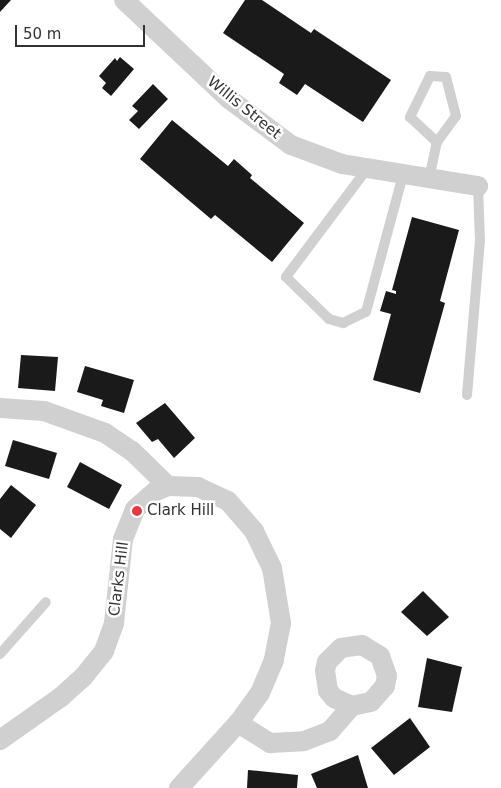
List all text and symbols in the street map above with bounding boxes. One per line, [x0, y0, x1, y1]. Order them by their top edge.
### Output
scale bar [18, 15, 148, 47]
text: 50 m [23, 25, 61, 43]
street label: Willis Street [204, 73, 284, 143]
place label: Clark Hill [147, 502, 214, 520]
marker: Clark Hill [131, 505, 143, 517]
street label: Clarks Hill [105, 541, 133, 617]

